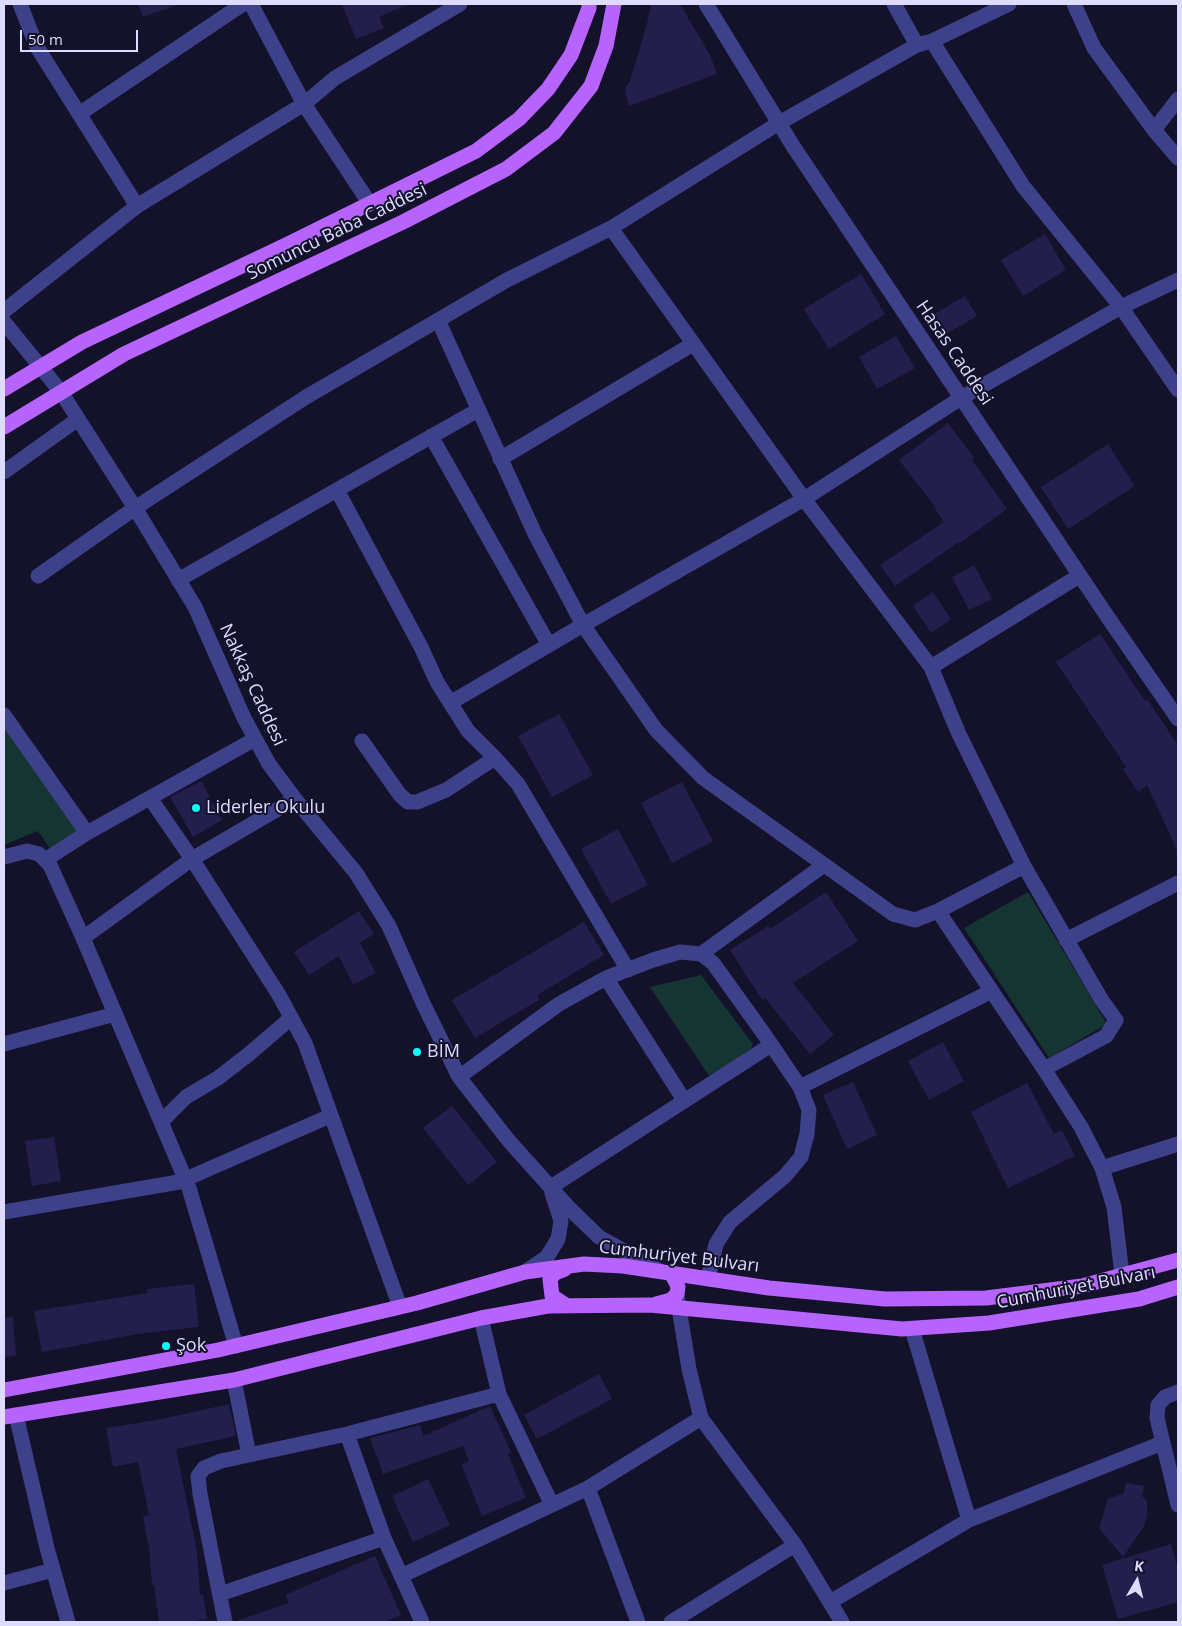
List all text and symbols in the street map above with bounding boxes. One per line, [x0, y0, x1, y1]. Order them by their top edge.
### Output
scale bar [22, 20, 140, 52]
text: 50 m [28, 29, 63, 49]
street label: Somuncu Baba Caddesi [243, 179, 431, 285]
street label: Hasas Caddesi [911, 297, 997, 409]
street label: Nakkaş Caddesi [214, 620, 290, 750]
place label: Liderler Okulu [206, 797, 325, 819]
marker: Liderler Okulu [190, 802, 202, 814]
place label: BİM [427, 1041, 460, 1063]
marker: BİM [411, 1046, 423, 1058]
street label: Cumhuriyet Bulvarı [598, 1236, 760, 1278]
street label: Cumhuriyet Bulvarı [995, 1262, 1157, 1314]
place label: Şok [176, 1335, 206, 1357]
marker: Şok [160, 1340, 172, 1352]
north arrow [1112, 1556, 1162, 1606]
text: K [1133, 1556, 1145, 1576]

